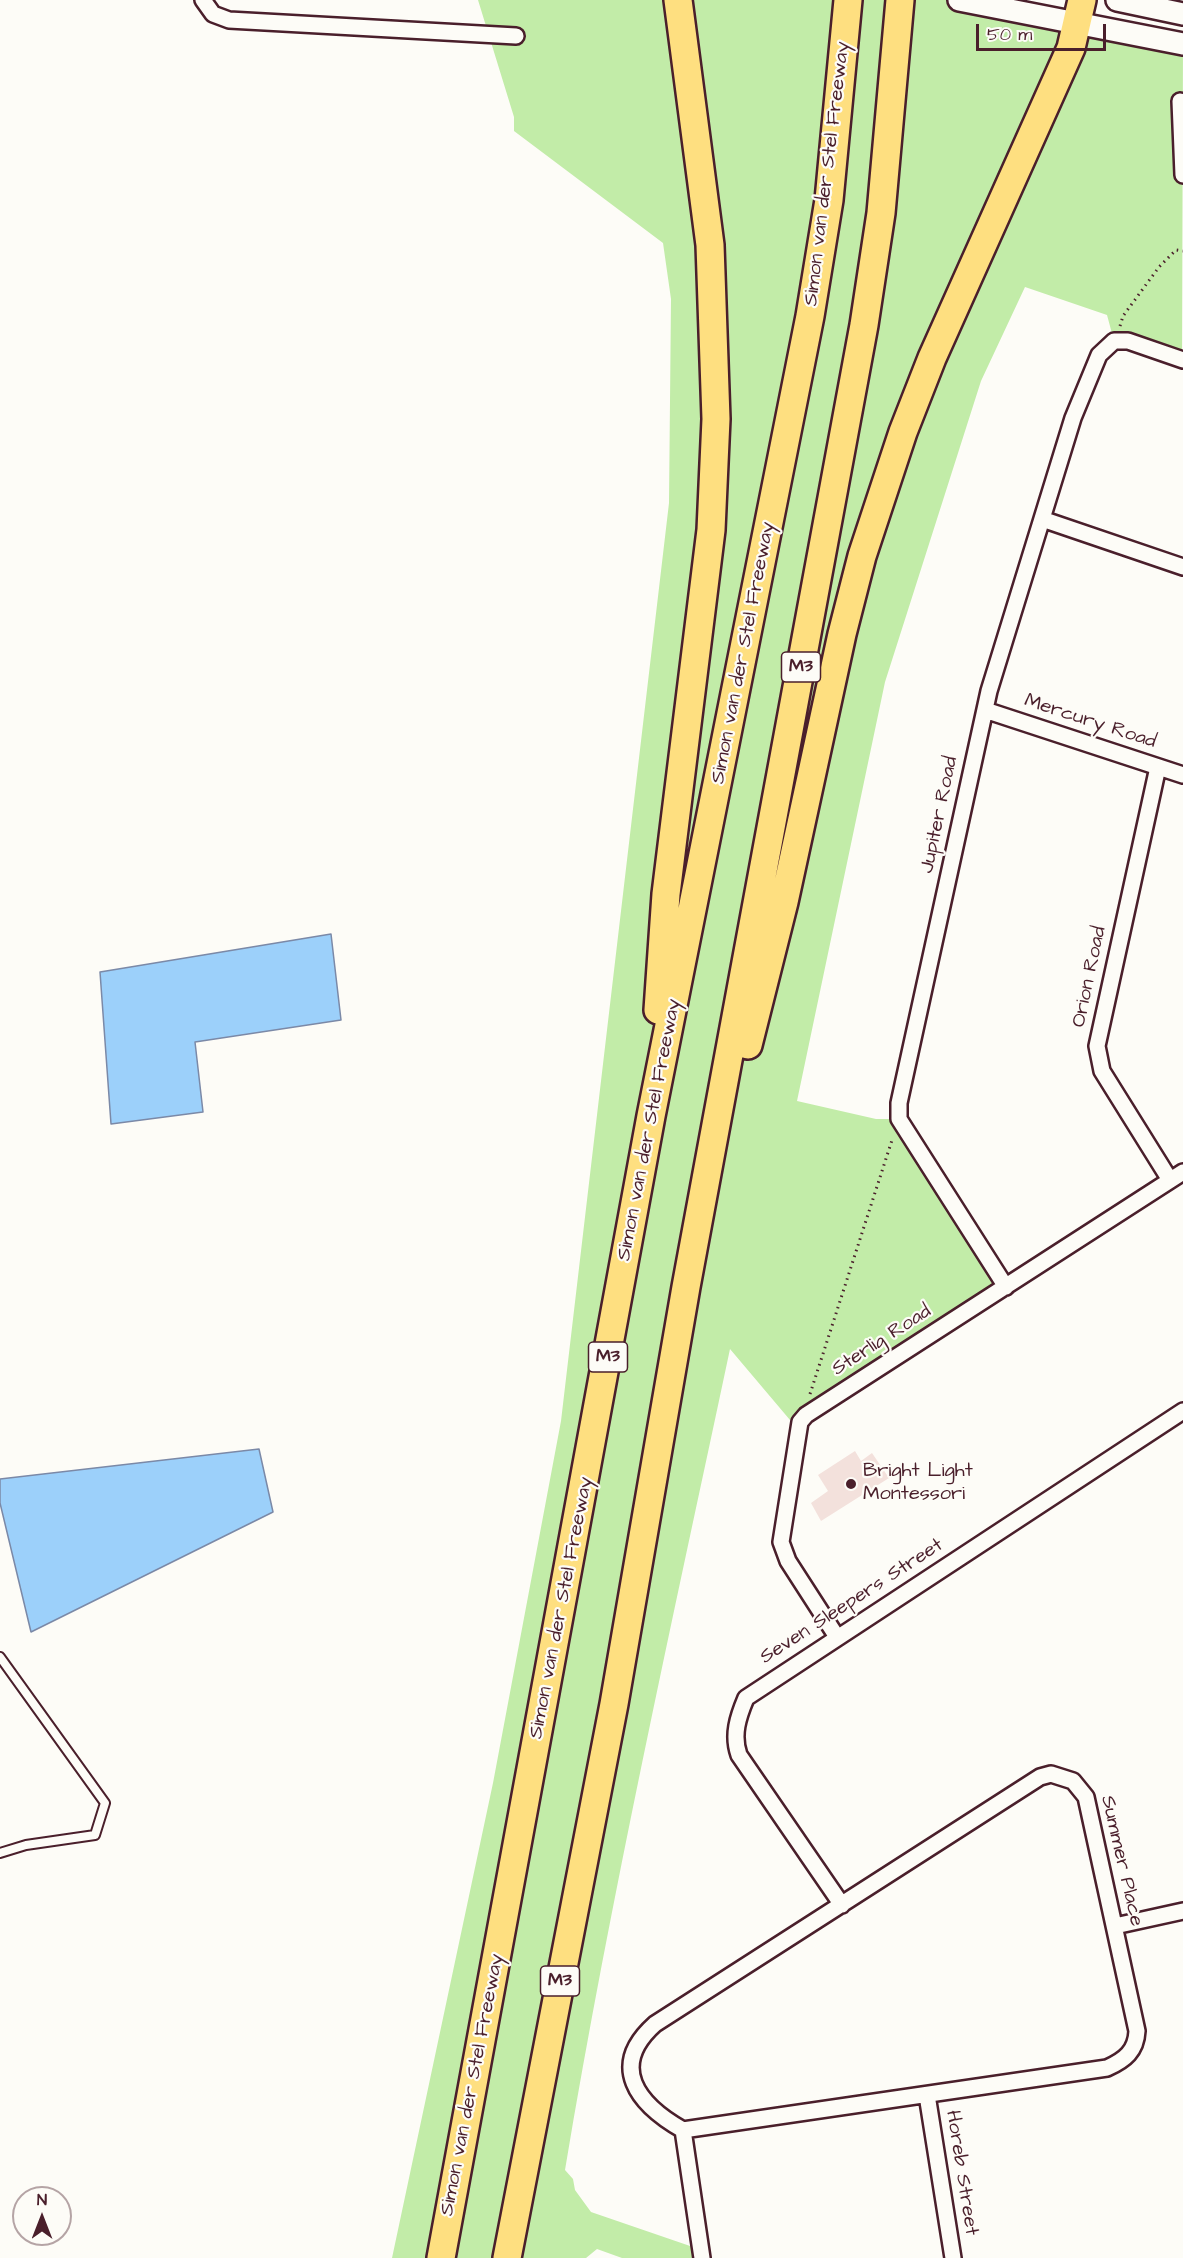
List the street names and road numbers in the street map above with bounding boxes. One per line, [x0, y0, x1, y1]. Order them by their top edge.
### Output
street label: Simon van der Stel Freeway [800, 40, 856, 308]
street label: Simon van der Stel Freeway [707, 520, 781, 786]
road number: M3 [782, 652, 820, 682]
street label: Mercury Road [1021, 689, 1159, 755]
street label: Jupiter Road [916, 754, 964, 876]
street label: Orion Road [1068, 924, 1112, 1030]
street label: Simon van der Stel Freeway [613, 997, 687, 1263]
street label: Sterlig Road [828, 1300, 936, 1382]
road number: M3 [588, 1342, 628, 1372]
street label: Simon van der Stel Freeway [525, 1475, 599, 1741]
street label: Seven Sleepers Street [756, 1534, 948, 1670]
street label: Summer Place [1094, 1793, 1148, 1929]
street label: Simon van der Stel Freeway [436, 1952, 510, 2218]
road number: M3 [540, 1966, 580, 1996]
street label: Horeb Street [939, 2109, 983, 2237]

